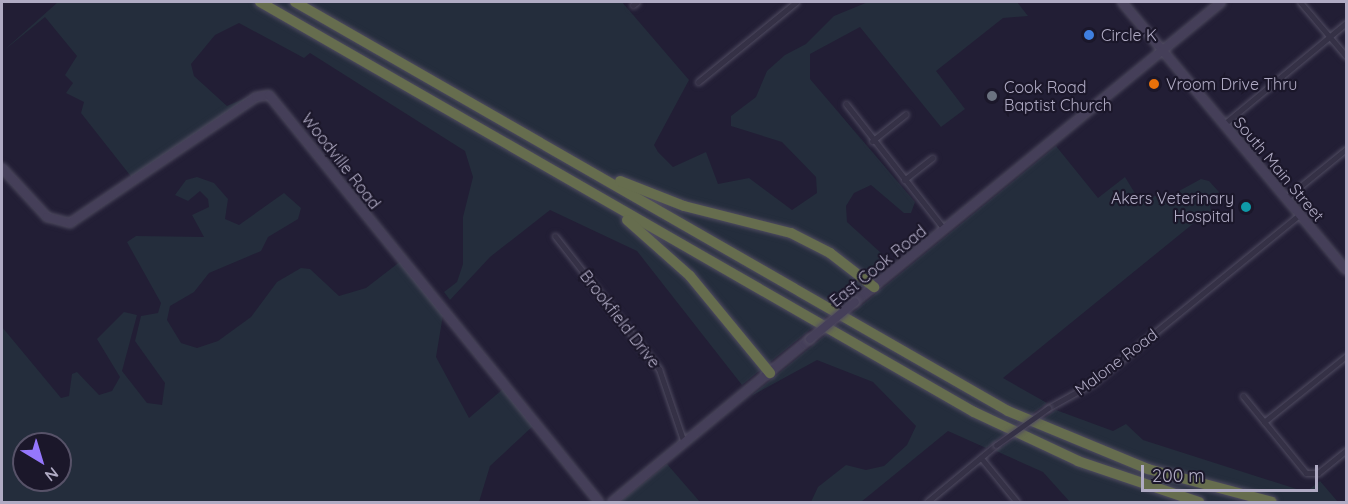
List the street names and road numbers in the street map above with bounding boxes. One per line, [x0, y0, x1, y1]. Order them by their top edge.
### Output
street label: Woodville Road [298, 109, 384, 213]
street label: South Main Street [1230, 113, 1328, 225]
street label: East Cook Road [826, 221, 930, 311]
street label: Brookfield Drive [576, 266, 664, 372]
street label: Malone Road [1071, 325, 1161, 399]

